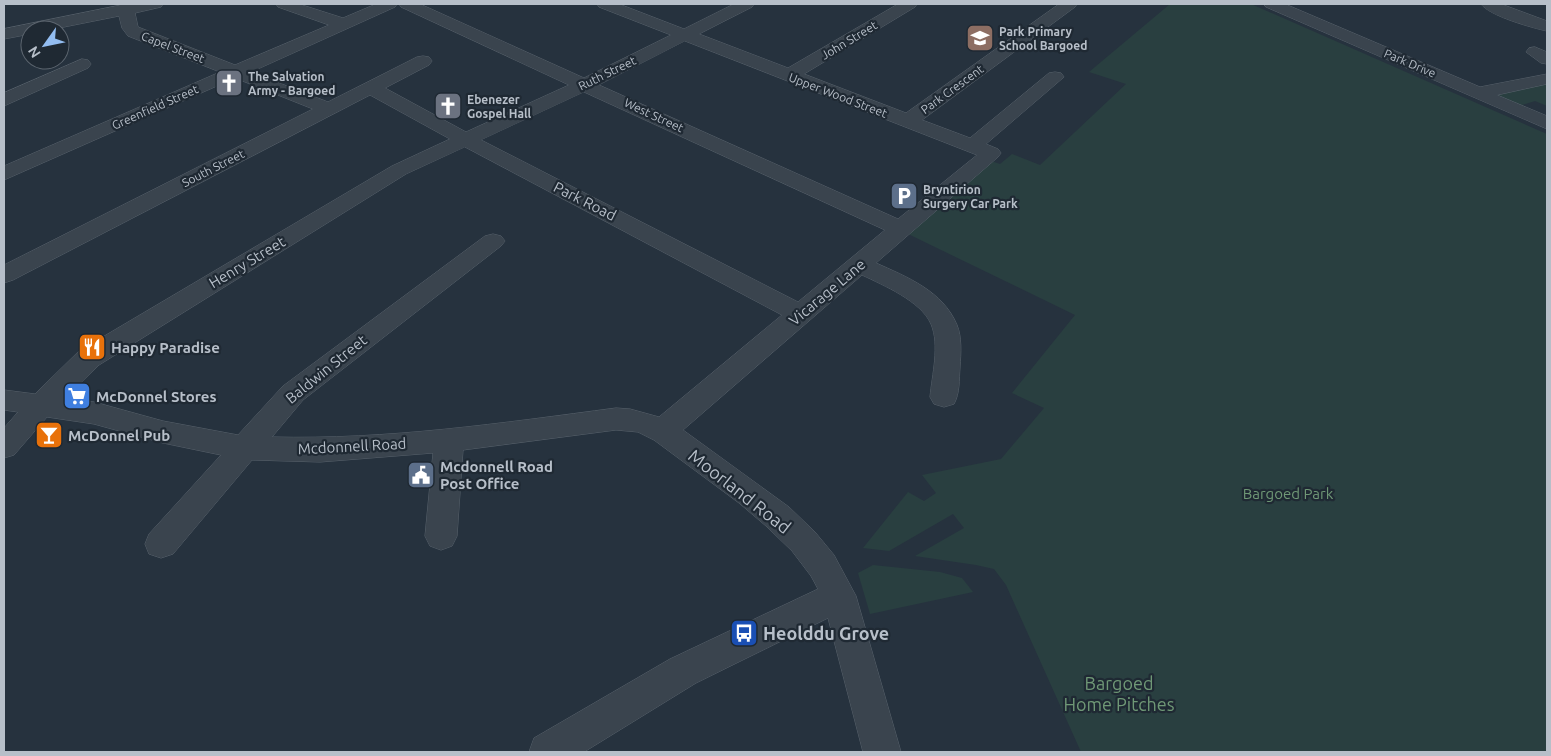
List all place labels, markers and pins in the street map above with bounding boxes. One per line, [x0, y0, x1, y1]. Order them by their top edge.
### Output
school or university icon: Park Primary School Bargoed [965, 23, 995, 53]
place label: Park Primary School Bargoed [999, 25, 1087, 52]
church icon: The Salvation Army - Bargoed [214, 68, 244, 98]
place label: The Salvation Army - Bargoed [248, 70, 335, 97]
church icon: Ebenezer Gospel Hall [433, 91, 463, 121]
place label: Ebenezer Gospel Hall [467, 93, 532, 120]
parking icon: Bryntirion Surgery Car Park [889, 181, 919, 211]
place label: Bryntirion Surgery Car Park [923, 183, 1018, 210]
restaurant icon: Happy Paradise [77, 332, 107, 362]
place label: Happy Paradise [111, 339, 220, 356]
supermarket icon: McDonnel Stores [62, 381, 92, 411]
place label: McDonnel Stores [96, 388, 217, 405]
bar icon: McDonnel Pub [34, 420, 64, 450]
place label: McDonnel Pub [68, 427, 170, 444]
place label: Mcdonnell Road Post Office [440, 458, 553, 492]
public building icon: Mcdonnell Road Post Office [406, 460, 436, 490]
bus stop icon: Heolddu Grove [729, 618, 759, 648]
place label: Heolddu Grove [763, 623, 889, 643]

